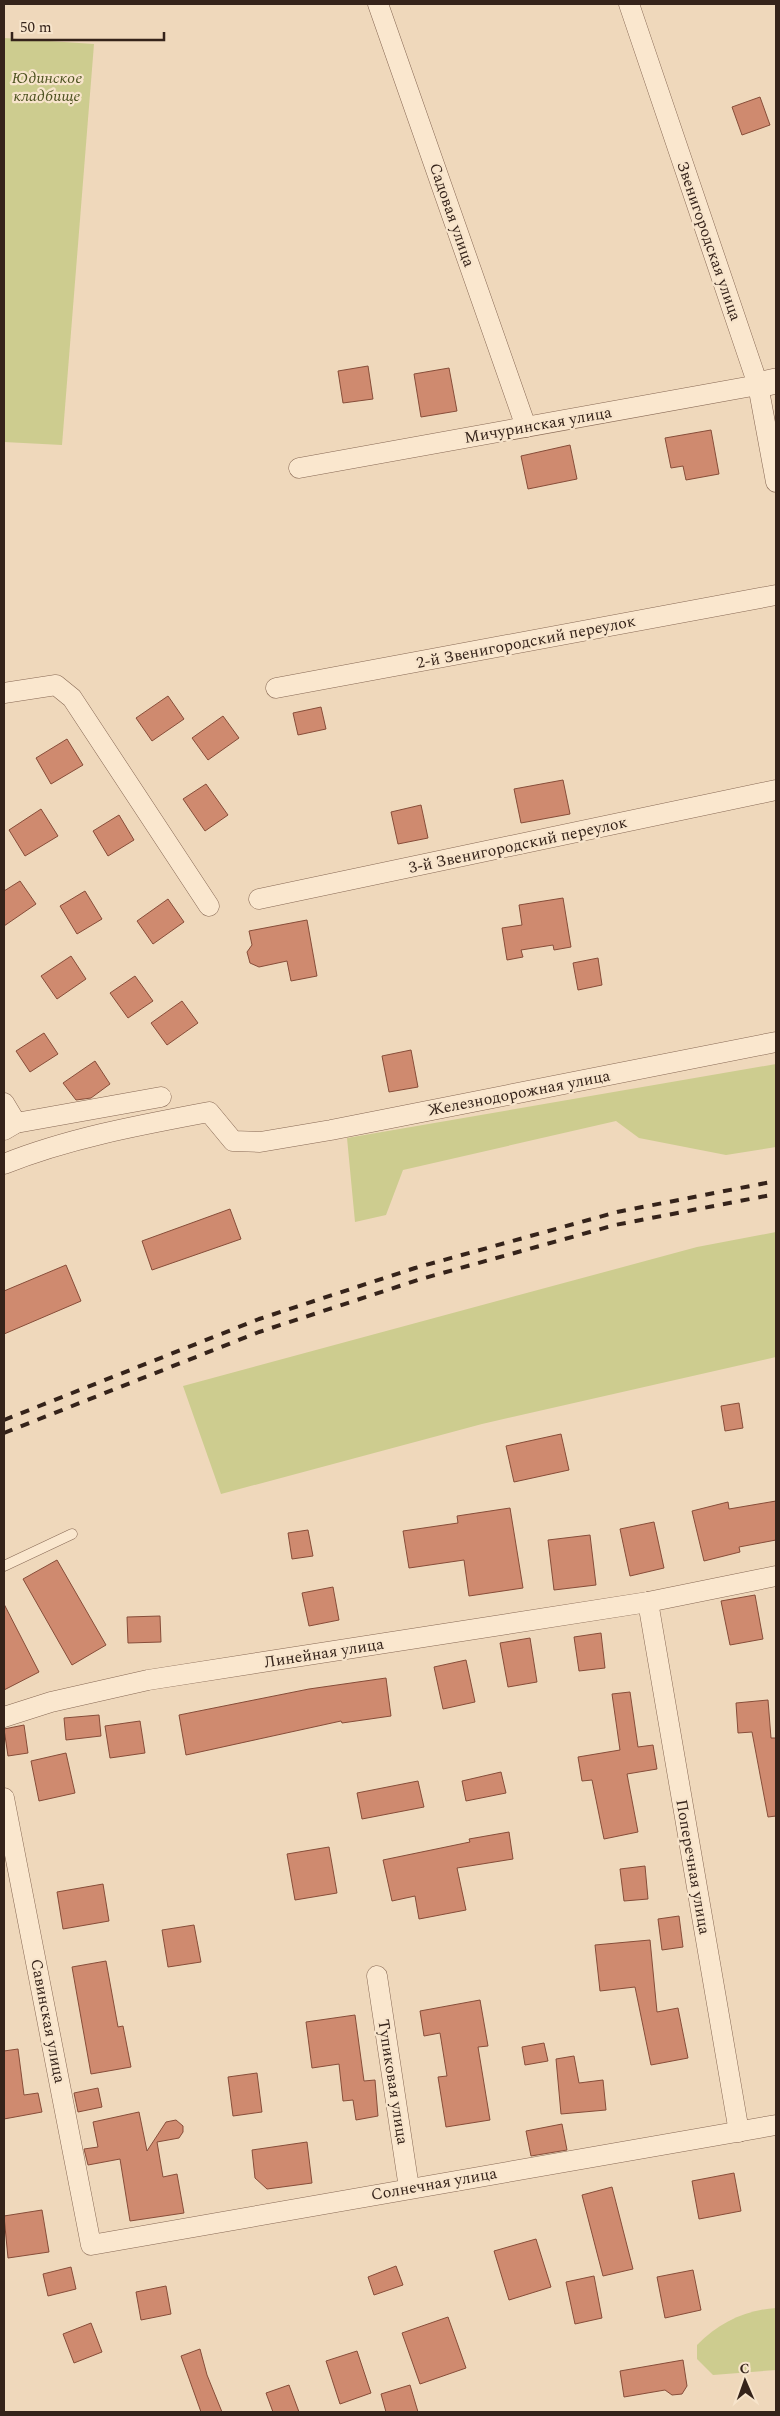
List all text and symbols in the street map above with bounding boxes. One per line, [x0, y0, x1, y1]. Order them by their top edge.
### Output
scale bar [12, 10, 165, 42]
text: 50 m [20, 16, 52, 39]
park label: Юдинское кладбище [12, 66, 82, 108]
street label: Звенигородская улица [670, 158, 748, 324]
street label: Садовая улица [423, 160, 481, 270]
street label: Мичуринская улица [462, 400, 614, 450]
street label: 2-й Звенигородский переулок [414, 609, 638, 675]
street label: 3-й Звенигородский переулок [407, 810, 630, 880]
street label: Железнодорожная улица [426, 1063, 612, 1122]
street label: Линейная улица [262, 1632, 386, 1674]
street label: Поперечная улица [669, 1798, 717, 1937]
street label: Савинская улица [24, 1957, 72, 2085]
street label: Тупиковая улица [371, 2018, 415, 2147]
street label: Солнечная улица [369, 2161, 499, 2207]
north arrow [720, 2356, 770, 2406]
text: С [739, 2358, 750, 2379]

